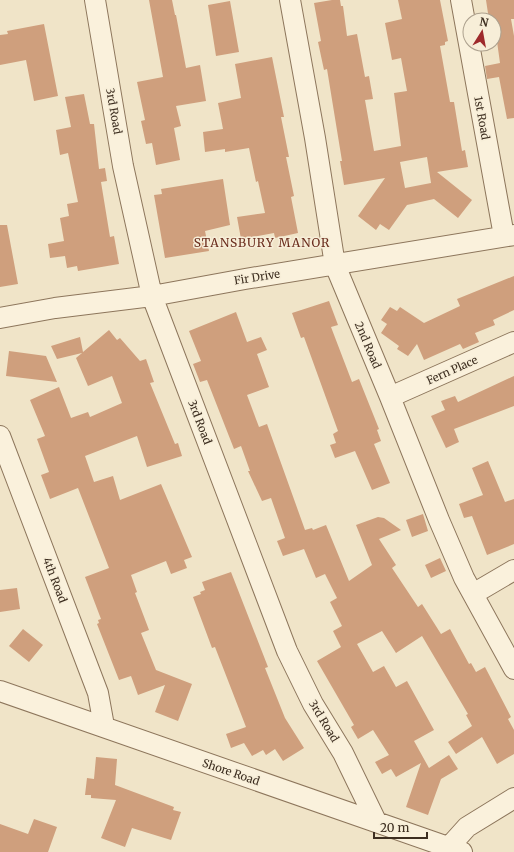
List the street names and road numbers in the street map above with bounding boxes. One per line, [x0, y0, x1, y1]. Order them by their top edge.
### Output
street label: 3rd Road [103, 87, 125, 136]
street label: 1st Road [471, 95, 493, 141]
street label: Fir Drive [233, 266, 281, 288]
street label: 2nd Road [352, 319, 384, 371]
street label: Fern Place [424, 352, 480, 387]
street label: 3rd Road [185, 398, 215, 447]
street label: 4th Road [40, 555, 70, 605]
street label: 3rd Road [306, 697, 342, 745]
street label: Shore Road [200, 756, 262, 788]

